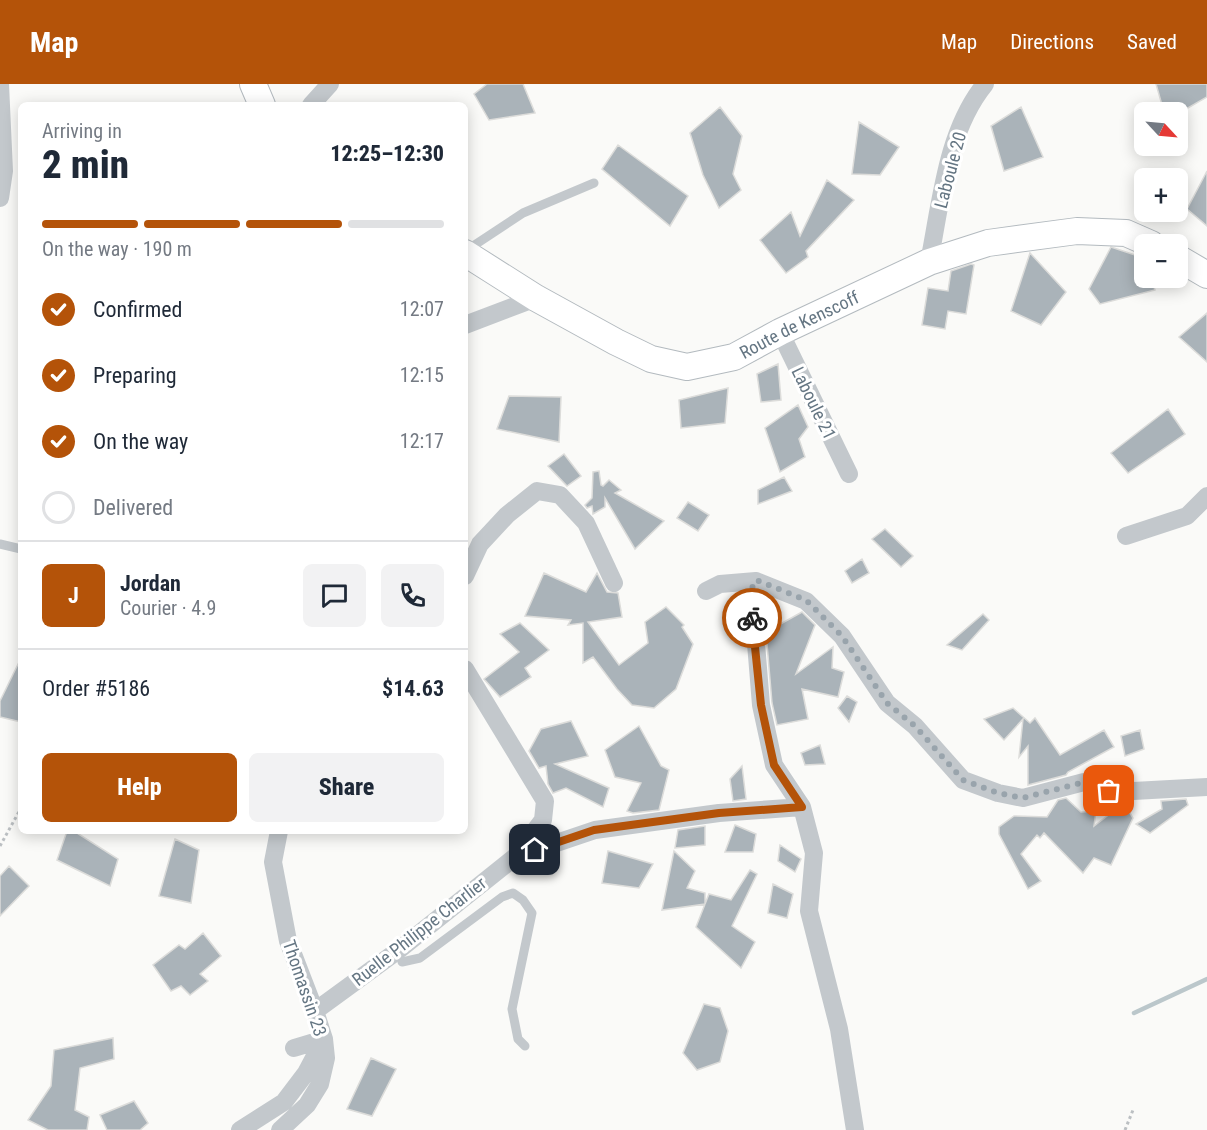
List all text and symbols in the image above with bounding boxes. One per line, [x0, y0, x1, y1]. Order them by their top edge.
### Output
text: Map [30, 26, 78, 59]
text: Map [941, 30, 977, 54]
text: Directions [1010, 30, 1094, 54]
text: Saved [1127, 30, 1177, 54]
north arrow [1134, 102, 1188, 156]
map controls [1134, 102, 1188, 288]
text: Arriving in [42, 119, 122, 143]
street label: Laboule 20 [930, 129, 970, 211]
text: 12:25–12:30 [330, 141, 444, 166]
text: 2 min [42, 142, 129, 188]
button: + [1134, 168, 1188, 222]
button: − [1134, 234, 1188, 288]
text: On the way · 190 m [42, 237, 192, 261]
street label: Route de Kenscoff [736, 286, 862, 363]
icon: check [42, 293, 75, 326]
text: Confirmed [93, 297, 182, 322]
text: 12:07 [400, 297, 444, 321]
icon: check [42, 359, 75, 392]
text: Preparing [93, 363, 177, 388]
text: 12:15 [400, 363, 444, 387]
street label: Laboule 21 [787, 363, 841, 443]
icon: check [42, 425, 75, 458]
text: On the way [93, 429, 188, 454]
text: 12:17 [400, 429, 444, 453]
text: Delivered [93, 495, 173, 520]
button: chat [303, 564, 366, 627]
button: phone [381, 564, 444, 627]
text: Jordan [120, 571, 181, 596]
text: J [68, 583, 79, 608]
courier [722, 588, 782, 648]
text: Courier · 4.9 [120, 596, 216, 620]
icon: bike [736, 602, 769, 635]
text: Order #5186 [42, 676, 150, 701]
text: $14.63 [382, 676, 444, 701]
button: Help [42, 753, 237, 822]
button: Share [249, 753, 444, 822]
pin [1083, 765, 1134, 816]
icon: bag [1092, 774, 1125, 807]
pin [509, 824, 560, 875]
icon: home [518, 833, 551, 866]
street label: Ruelle Philippe Charlier [348, 872, 491, 990]
street label: Thomassin 23 [279, 937, 331, 1039]

